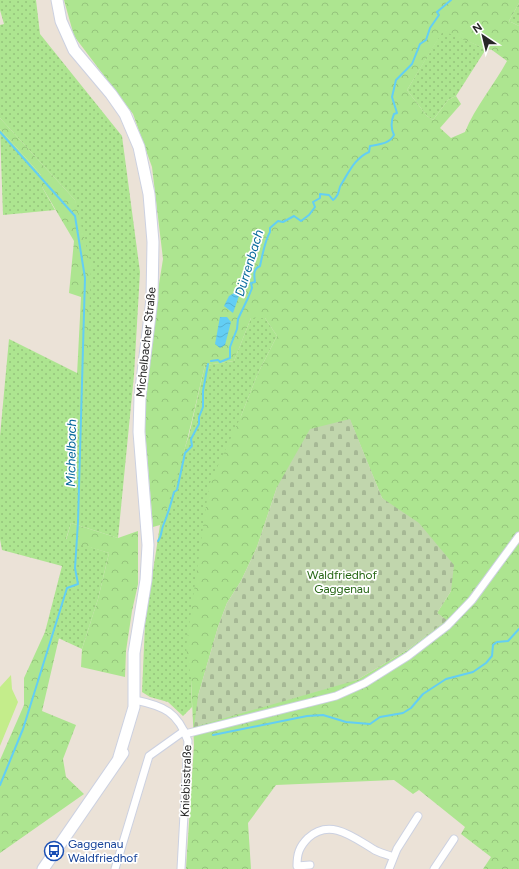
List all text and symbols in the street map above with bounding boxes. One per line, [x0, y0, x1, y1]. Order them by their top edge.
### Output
north arrow [463, 16, 503, 56]
text: N [470, 20, 485, 36]
water label: Dürrenbach [232, 228, 266, 298]
street label: Michelbacher Straße [133, 286, 159, 398]
water label: Michelbach [63, 419, 79, 487]
park label: Waldfriedhof Gaggenau [307, 568, 377, 596]
street label: Kniebisstraße [178, 744, 194, 817]
place label: Gaggenau Waldfriedhof [68, 837, 138, 865]
bus stop icon: Gaggenau Waldfriedhof [43, 840, 65, 862]

